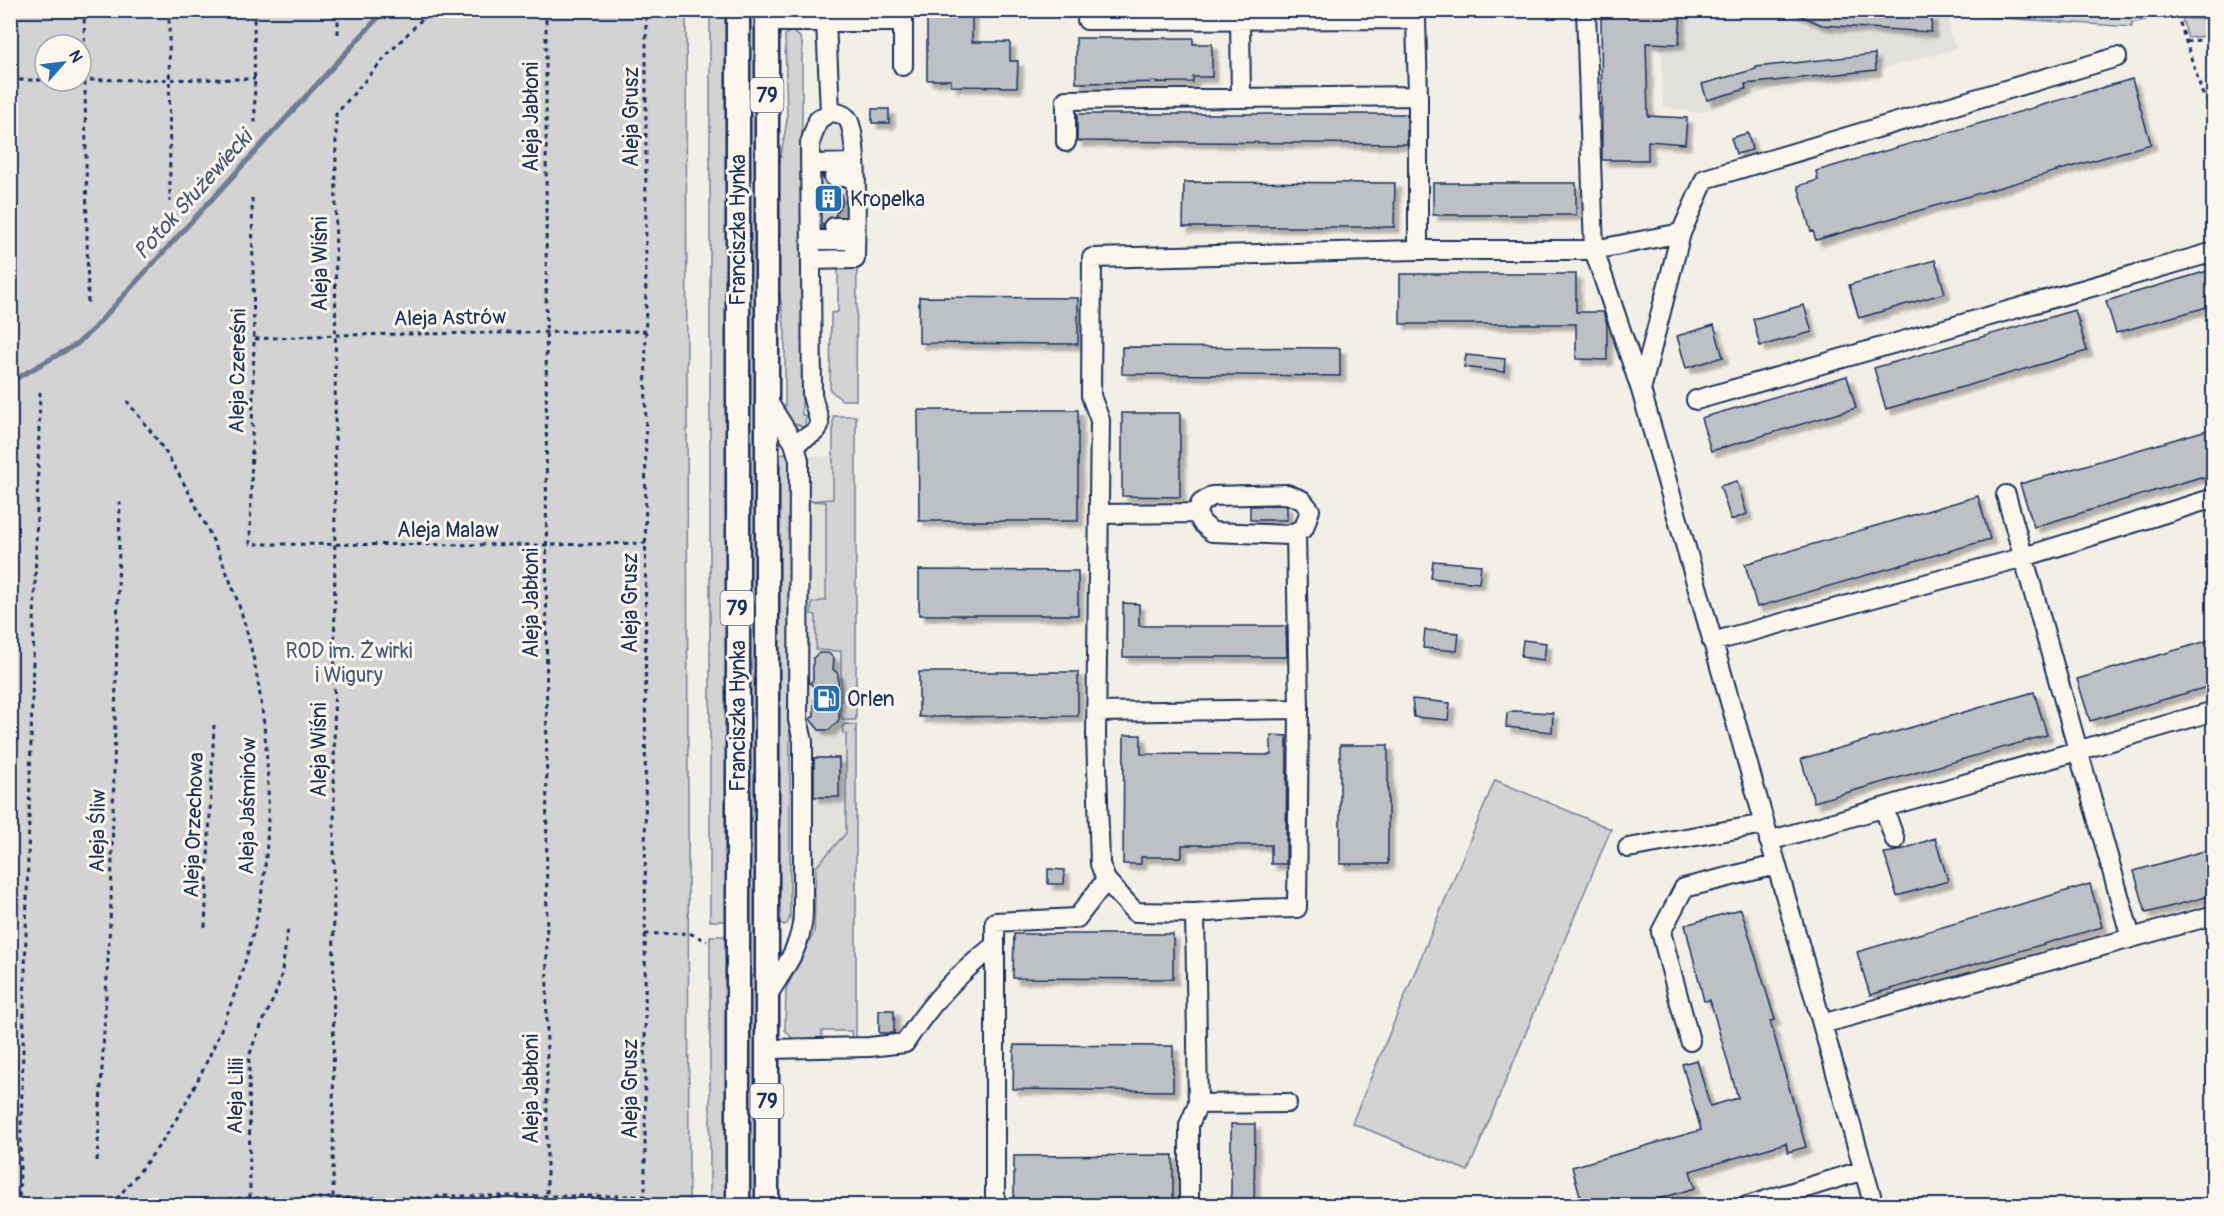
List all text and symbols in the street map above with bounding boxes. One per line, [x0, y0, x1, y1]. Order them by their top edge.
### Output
north arrow [33, 33, 93, 93]
text: N [64, 47, 87, 66]
street label: Aleja Jabłoni [518, 62, 545, 172]
street label: Aleja Grusz [618, 67, 645, 167]
road number: 79 [750, 78, 783, 112]
water label: Potok Służewiecki [128, 122, 260, 265]
street label: Franciszka Hynka [725, 154, 752, 306]
building icon: Kropelka [813, 183, 845, 215]
place label: Kropelka [850, 186, 925, 213]
street label: Aleja Wiśni [307, 216, 334, 311]
street label: Aleja Astrów [393, 304, 507, 332]
street label: Aleja Czereśni [223, 308, 253, 434]
street label: Aleja Malaw [397, 517, 499, 544]
street label: Aleja Jabłoni [518, 548, 545, 658]
street label: Aleja Grusz [617, 553, 644, 653]
road number: 79 [720, 591, 754, 625]
park label: ROD im. Żwirki i Wigury [285, 638, 413, 689]
street label: Franciszka Hynka [725, 640, 752, 792]
fuel station icon: Orlen [810, 683, 842, 715]
place label: Orlen [847, 686, 895, 713]
street label: Aleja Wiśni [306, 702, 333, 797]
street label: Aleja Jaśminów [233, 737, 263, 875]
street label: Aleja Orzechowa [178, 752, 210, 898]
street label: Aleja Śliw [84, 789, 112, 873]
street label: Aleja Jabłoni [518, 1034, 545, 1144]
street label: Aleja Grusz [617, 1039, 644, 1139]
street label: Aleja Lilii [222, 1057, 250, 1134]
road number: 79 [750, 1084, 783, 1118]

